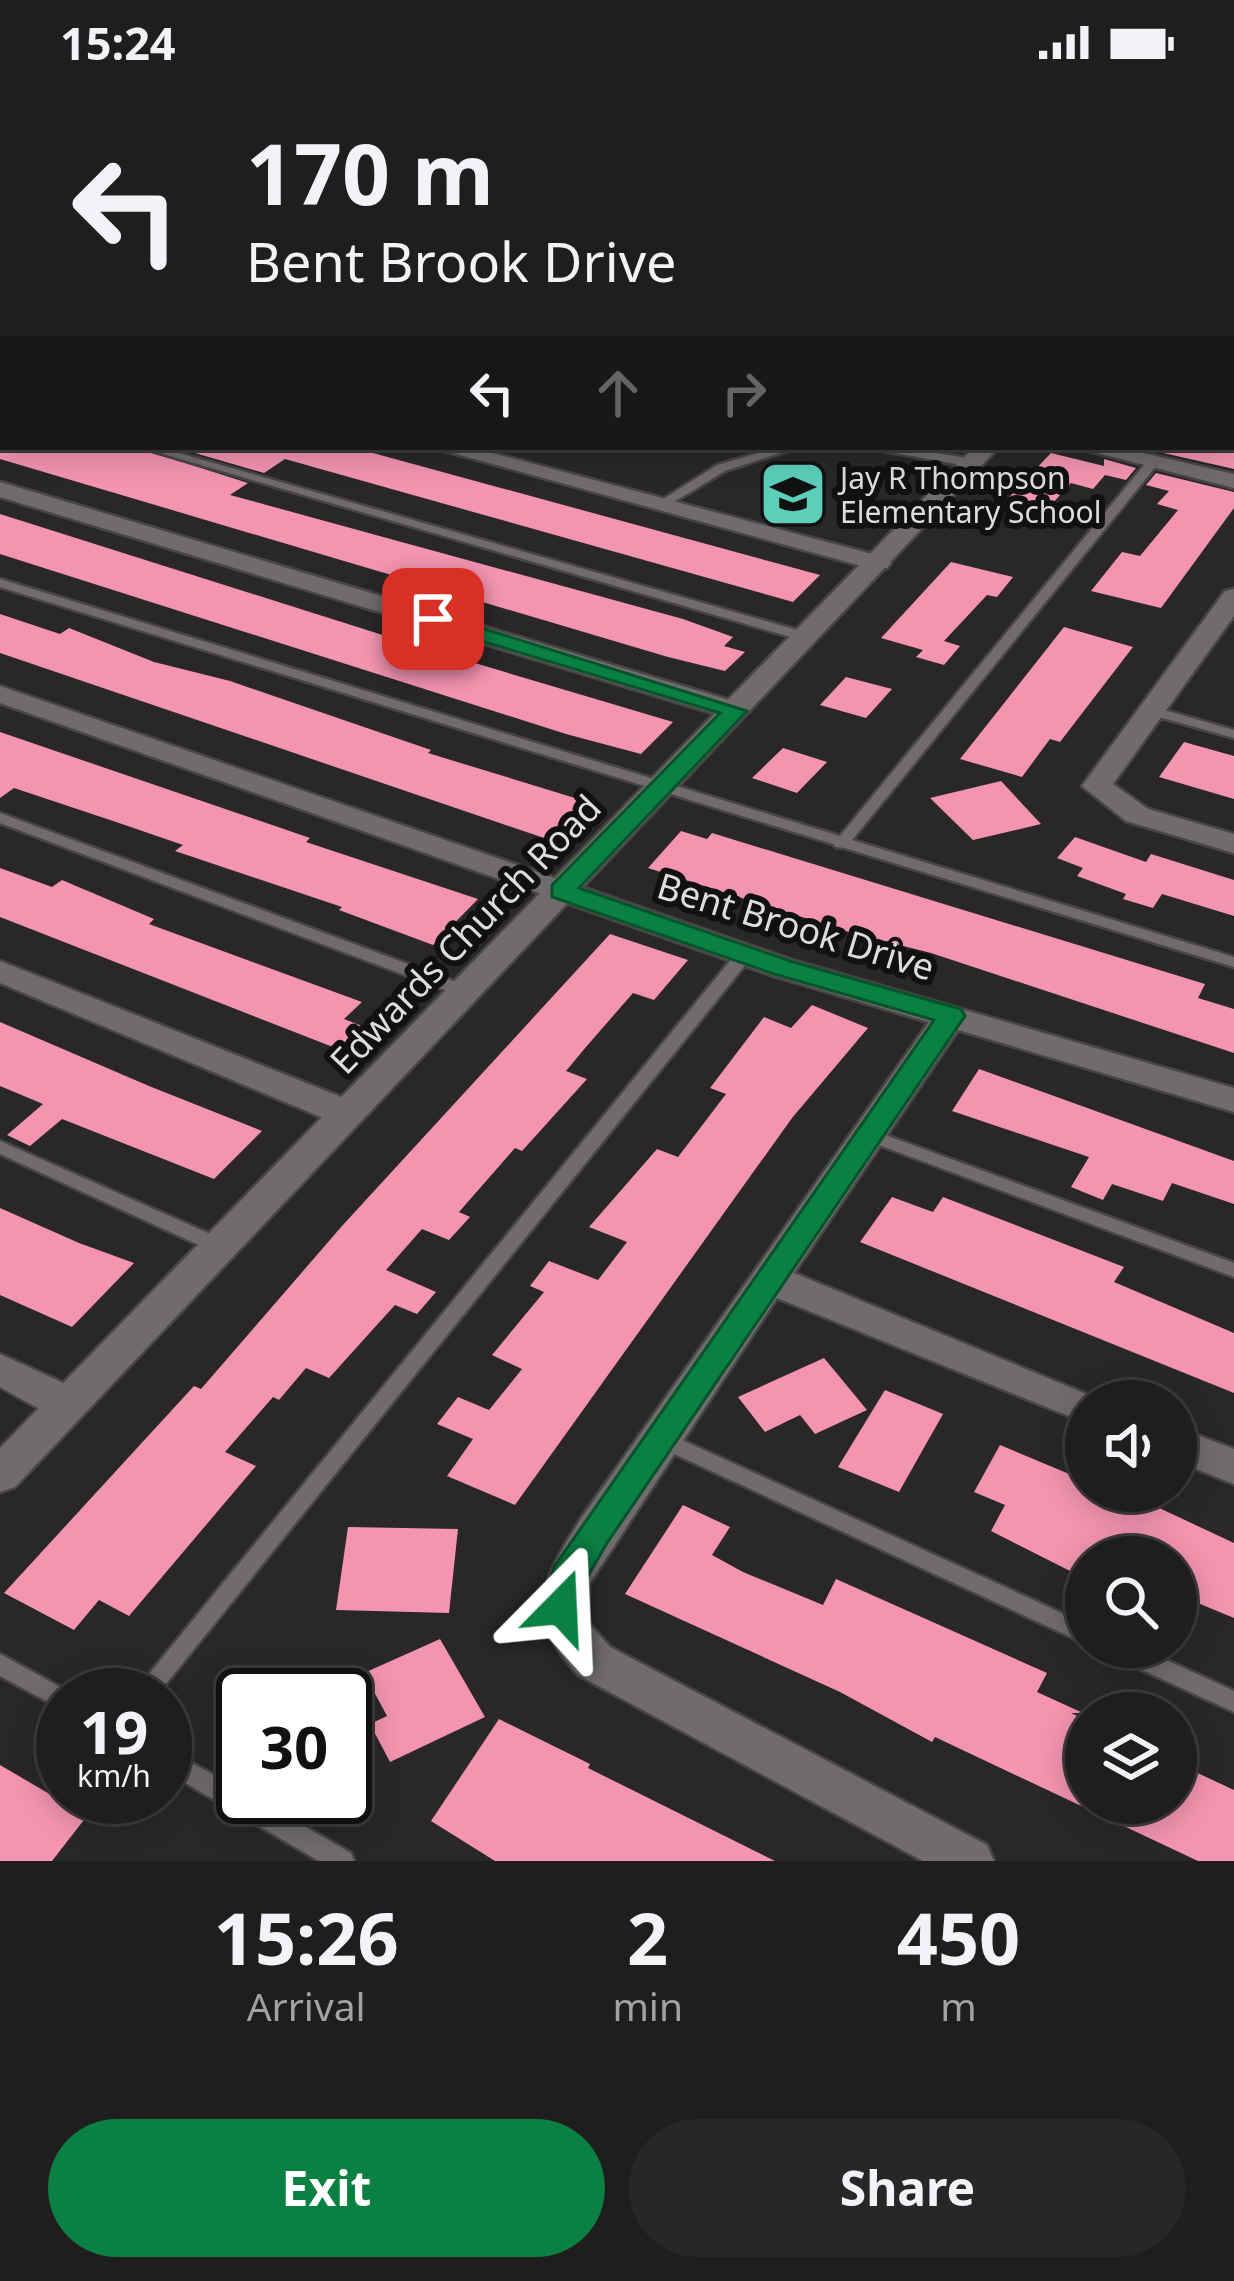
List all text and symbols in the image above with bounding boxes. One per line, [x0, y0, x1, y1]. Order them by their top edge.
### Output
text: 15:24 [60, 12, 176, 73]
text: 170 m [246, 115, 494, 230]
icon: left [48, 132, 204, 288]
text: Bent Brook Drive [246, 224, 677, 298]
icon: left [459, 360, 525, 426]
icon: ahead [585, 360, 651, 426]
icon: right [711, 360, 777, 426]
place label: Jay R Thompson Elementary School [837, 457, 1101, 532]
school or university icon: Jay R Thompson Elementary School [758, 459, 828, 529]
pin [382, 568, 484, 670]
icon: arrive [400, 586, 466, 652]
street label: Edwards Church Road [319, 784, 611, 1084]
street label: Bent Brook Drive [652, 861, 940, 991]
map controls [1065, 1380, 1197, 1824]
button: sound [1065, 1380, 1197, 1512]
button: search [1065, 1536, 1197, 1668]
position arrow [498, 1544, 624, 1670]
speed limit sign: 30 [216, 1668, 372, 1824]
text: 19 [80, 1690, 148, 1772]
button: layers [1065, 1692, 1197, 1824]
text: km/h [77, 1755, 151, 1796]
text: 15:26 [214, 1888, 399, 1986]
text: 2 [627, 1888, 668, 1986]
text: 450 [897, 1888, 1020, 1986]
text: Arrival [247, 1979, 366, 2032]
text: min [612, 1979, 683, 2032]
text: m [940, 1979, 977, 2032]
button: Exit [48, 2119, 605, 2257]
button: Share [629, 2119, 1186, 2257]

